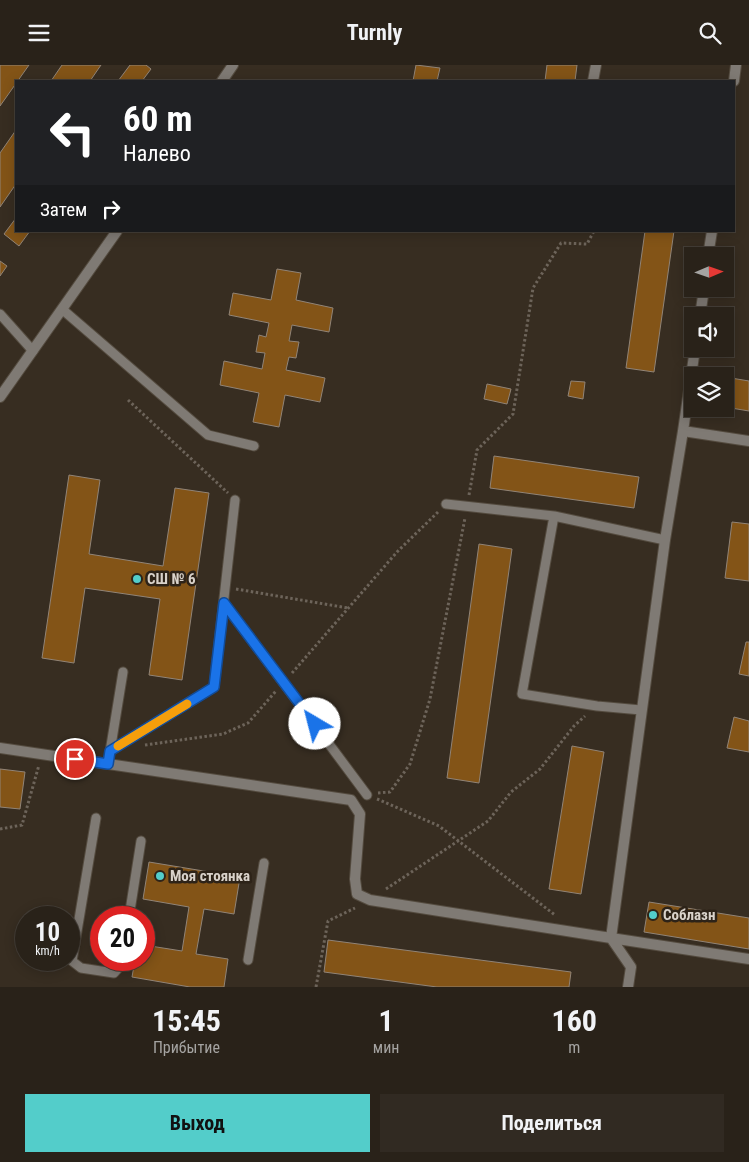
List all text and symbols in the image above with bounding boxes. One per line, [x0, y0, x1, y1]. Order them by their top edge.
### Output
icon: menu [25, 19, 53, 47]
icon: search [696, 19, 724, 47]
text: Turnly [347, 20, 402, 45]
text: 60 m [123, 99, 192, 140]
icon: left [40, 100, 105, 165]
text: Налево [123, 141, 191, 166]
icon: right [97, 195, 125, 223]
text: Затем [40, 198, 87, 221]
north arrow [684, 247, 734, 297]
map controls [684, 247, 734, 417]
button: sound [684, 307, 734, 357]
button: layers [684, 367, 734, 417]
place label: СШ № 6 [147, 570, 196, 588]
marker: СШ № 6 [131, 573, 143, 585]
position arrow [288, 697, 340, 749]
pin [54, 738, 96, 780]
icon: arrive [61, 745, 89, 773]
place label: Моя стоянка [170, 867, 250, 885]
marker: Моя стоянка [154, 870, 166, 882]
speed limit sign: 20 [90, 906, 155, 971]
place label: Соблазн [663, 906, 715, 924]
marker: Соблазн [647, 909, 659, 921]
text: 10 [35, 918, 60, 947]
text: km/h [35, 944, 60, 958]
text: 15:45 [152, 1003, 221, 1038]
text: 1 [379, 1003, 394, 1038]
text: 160 [551, 1003, 597, 1038]
text: Прибытие [153, 1038, 220, 1057]
text: мин [373, 1038, 399, 1057]
text: m [568, 1038, 580, 1057]
button: Выход [25, 1094, 370, 1152]
button: Поделиться [380, 1094, 724, 1152]

